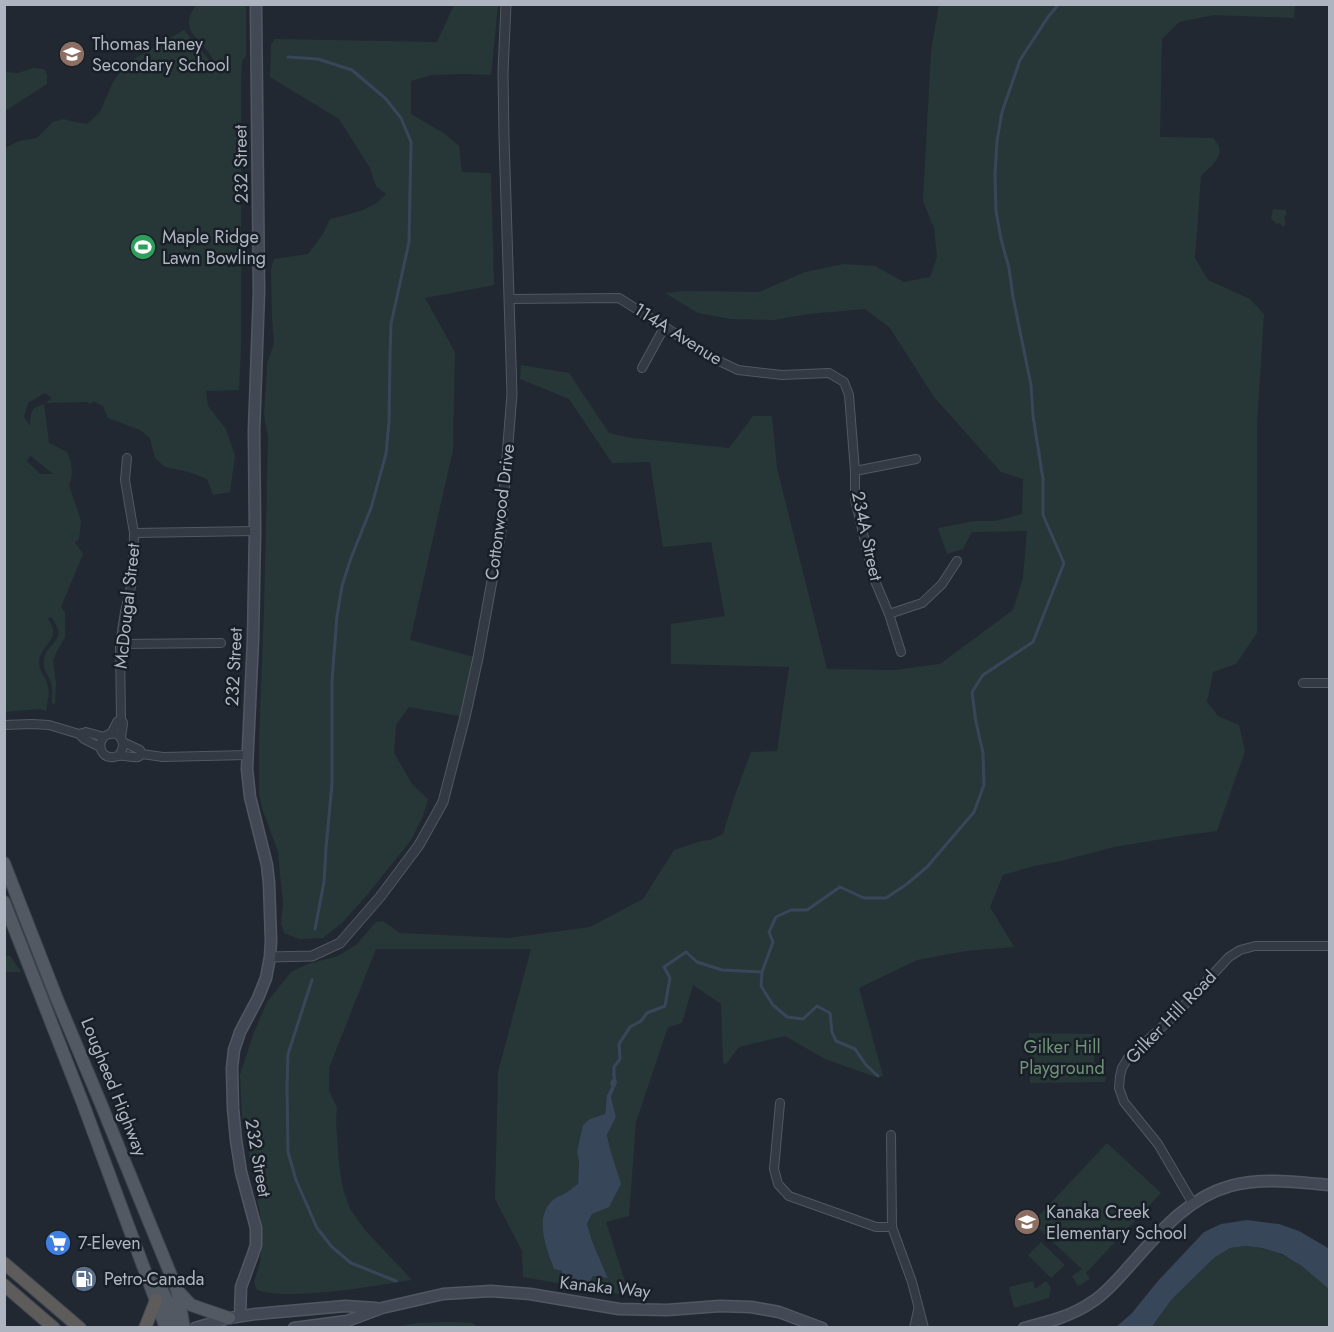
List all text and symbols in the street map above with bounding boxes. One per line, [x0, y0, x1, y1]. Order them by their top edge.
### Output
place label: Thomas Haney Secondary School [92, 31, 230, 78]
school or university icon: Thomas Haney Secondary School [57, 39, 87, 69]
street label: 232 Street [227, 124, 255, 204]
place label: Maple Ridge Lawn Bowling [162, 224, 266, 271]
sports icon: Maple Ridge Lawn Bowling [128, 232, 158, 262]
street label: 114A Avenue [629, 296, 727, 372]
street label: Cottonwood Drive [479, 442, 521, 582]
street label: 234A Street [845, 489, 889, 584]
street label: McDougal Street [107, 541, 147, 670]
street label: 232 Street [219, 626, 249, 707]
street label: Gilker Hill Road [1120, 964, 1222, 1070]
street label: Lougheed Highway [74, 1014, 154, 1160]
park label: Gilker Hill Playground [1019, 1034, 1105, 1081]
street label: 232 Street [238, 1117, 278, 1200]
place label: Kanaka Creek Elementary School [1046, 1199, 1187, 1246]
school or university icon: Kanaka Creek Elementary School [1012, 1207, 1042, 1237]
supermarket icon: 7-Eleven [43, 1228, 73, 1258]
place label: 7-Eleven [78, 1230, 141, 1256]
fuel station icon: Petro-Canada [69, 1264, 99, 1294]
place label: Petro-Canada [104, 1266, 204, 1292]
street label: Kanaka Way [558, 1269, 652, 1305]

